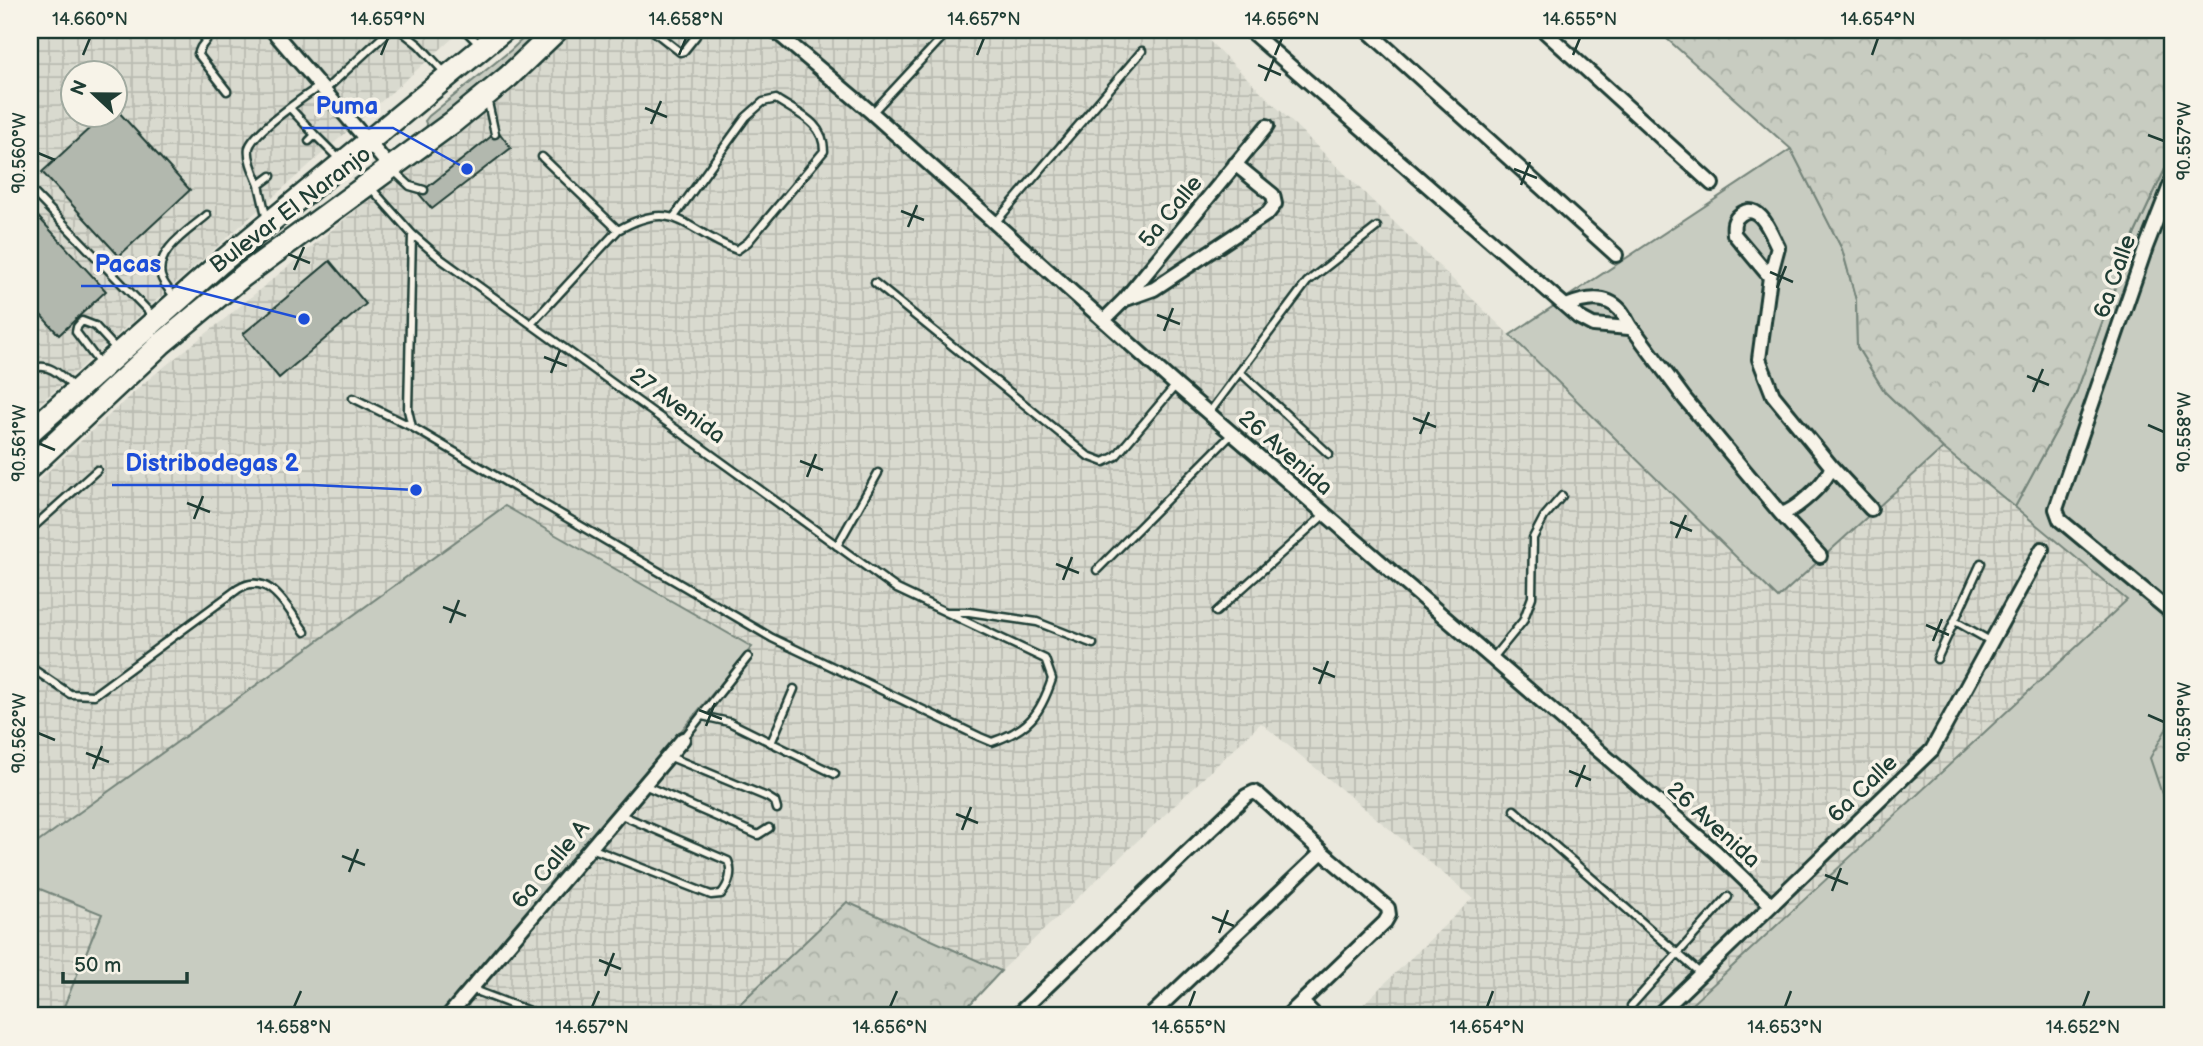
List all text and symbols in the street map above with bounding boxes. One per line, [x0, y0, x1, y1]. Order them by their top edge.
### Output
text: 14.660°N [52, 9, 128, 30]
text: 14.659°N [350, 9, 426, 30]
text: 14.658°N [648, 9, 724, 30]
text: 14.657°N [947, 9, 1021, 30]
text: 14.656°N [1244, 9, 1320, 30]
text: 14.655°N [1543, 9, 1617, 30]
text: 14.654°N [1841, 9, 1915, 30]
north arrow [60, 60, 130, 130]
text: N [66, 77, 93, 99]
callout: Puma [302, 83, 393, 128]
text: Puma [316, 92, 378, 121]
text: 90.557°W [2174, 101, 2195, 180]
text: 90.560°W [9, 112, 30, 194]
street label: Bulevar El Naranjo [204, 140, 377, 280]
street label: 5a Calle [1133, 170, 1209, 254]
street label: 6a Calle [2088, 231, 2142, 322]
callout: Pacas [81, 241, 175, 286]
text: Pacas [95, 250, 161, 279]
street label: 27 Avenida [624, 362, 731, 450]
text: 90.558°W [2174, 391, 2195, 472]
text: 90.561°W [9, 404, 30, 482]
street label: 26 Avenida [1232, 404, 1338, 501]
callout: Distribodegas 2 [112, 440, 313, 485]
text: Distribodegas 2 [125, 449, 299, 478]
text: 90.559°W [2174, 681, 2195, 762]
text: 90.562°W [9, 692, 30, 773]
street label: 6a Calle [1822, 749, 1903, 829]
street label: 26 Avenida [1661, 775, 1766, 874]
street label: 6a Calle A [506, 814, 596, 914]
scale bar [63, 941, 187, 985]
text: 50 m [74, 953, 121, 978]
text: 14.658°N [256, 1017, 332, 1038]
text: 14.657°N [555, 1017, 629, 1038]
text: 14.656°N [852, 1017, 928, 1038]
text: 14.655°N [1152, 1017, 1226, 1038]
text: 14.654°N [1450, 1017, 1524, 1038]
text: 14.653°N [1747, 1017, 1823, 1038]
text: 14.652°N [2046, 1017, 2120, 1038]

